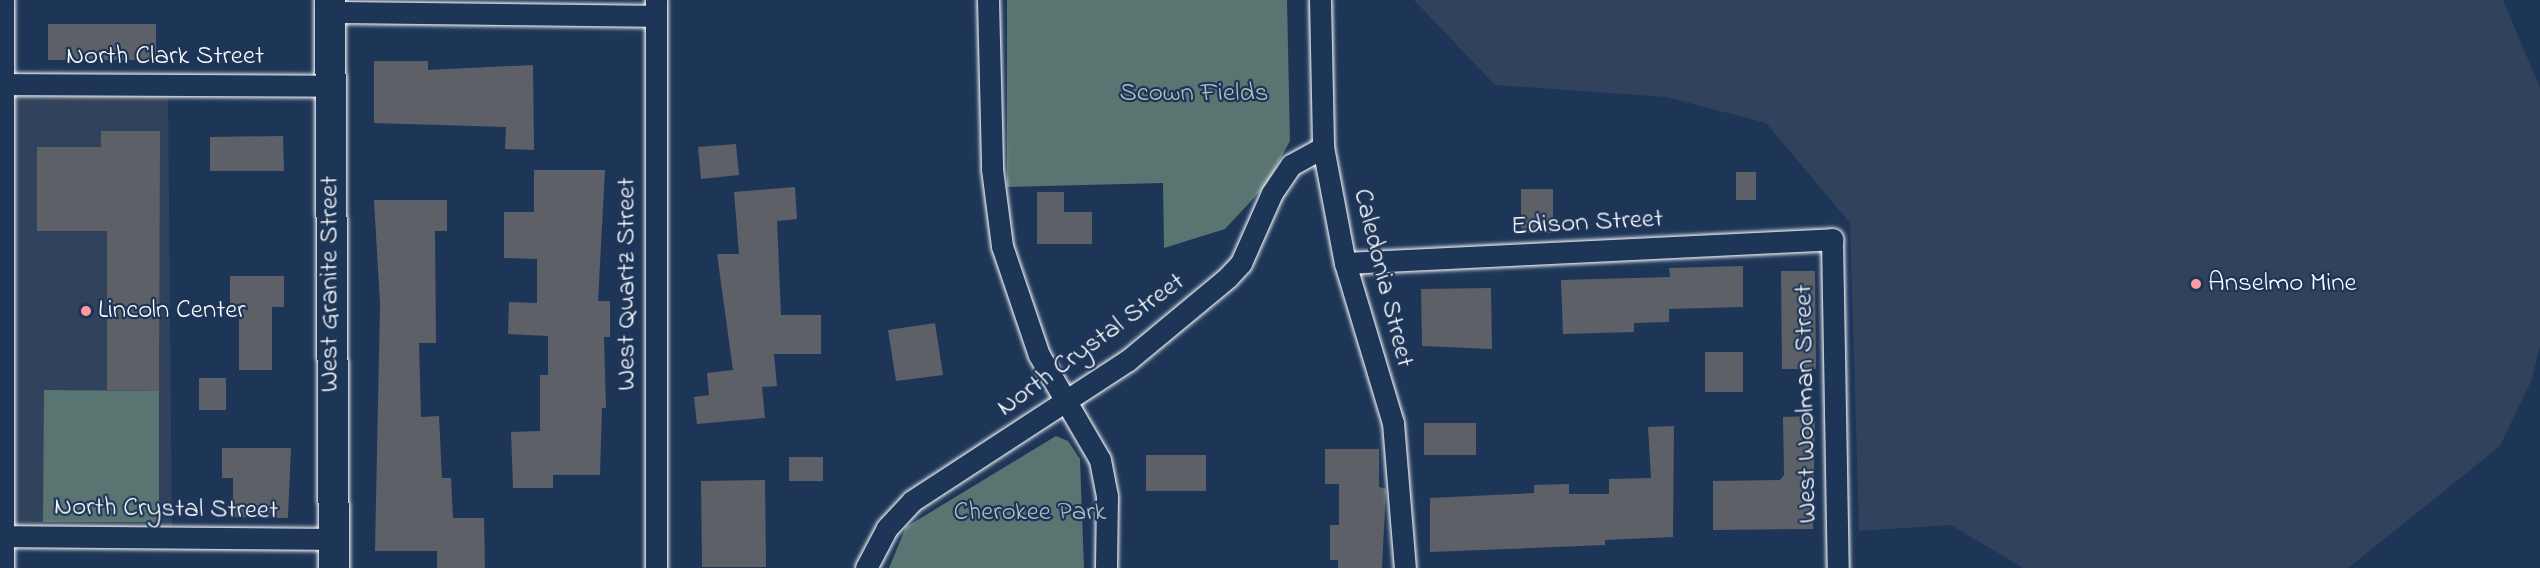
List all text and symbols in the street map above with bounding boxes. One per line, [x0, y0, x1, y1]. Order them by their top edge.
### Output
street label: North Clark Street [66, 41, 264, 73]
park label: Scown Fields [1119, 78, 1269, 110]
street label: West Granite Street [314, 176, 346, 392]
street label: West Quartz Street [611, 177, 643, 391]
street label: Caledonia Street [1345, 185, 1421, 371]
street label: Edison Street [1510, 203, 1664, 243]
street label: North Crystal Street [991, 266, 1191, 424]
place label: Anselmo Mine [2208, 268, 2357, 300]
marker: Anselmo Mine [2189, 277, 2203, 291]
street label: West Woolman Street [1788, 284, 1824, 524]
place label: Lincoln Center [98, 295, 246, 327]
marker: Lincoln Center [79, 304, 93, 318]
street label: North Crystal Street [54, 491, 278, 527]
park label: Cherokee Park [954, 497, 1106, 529]

